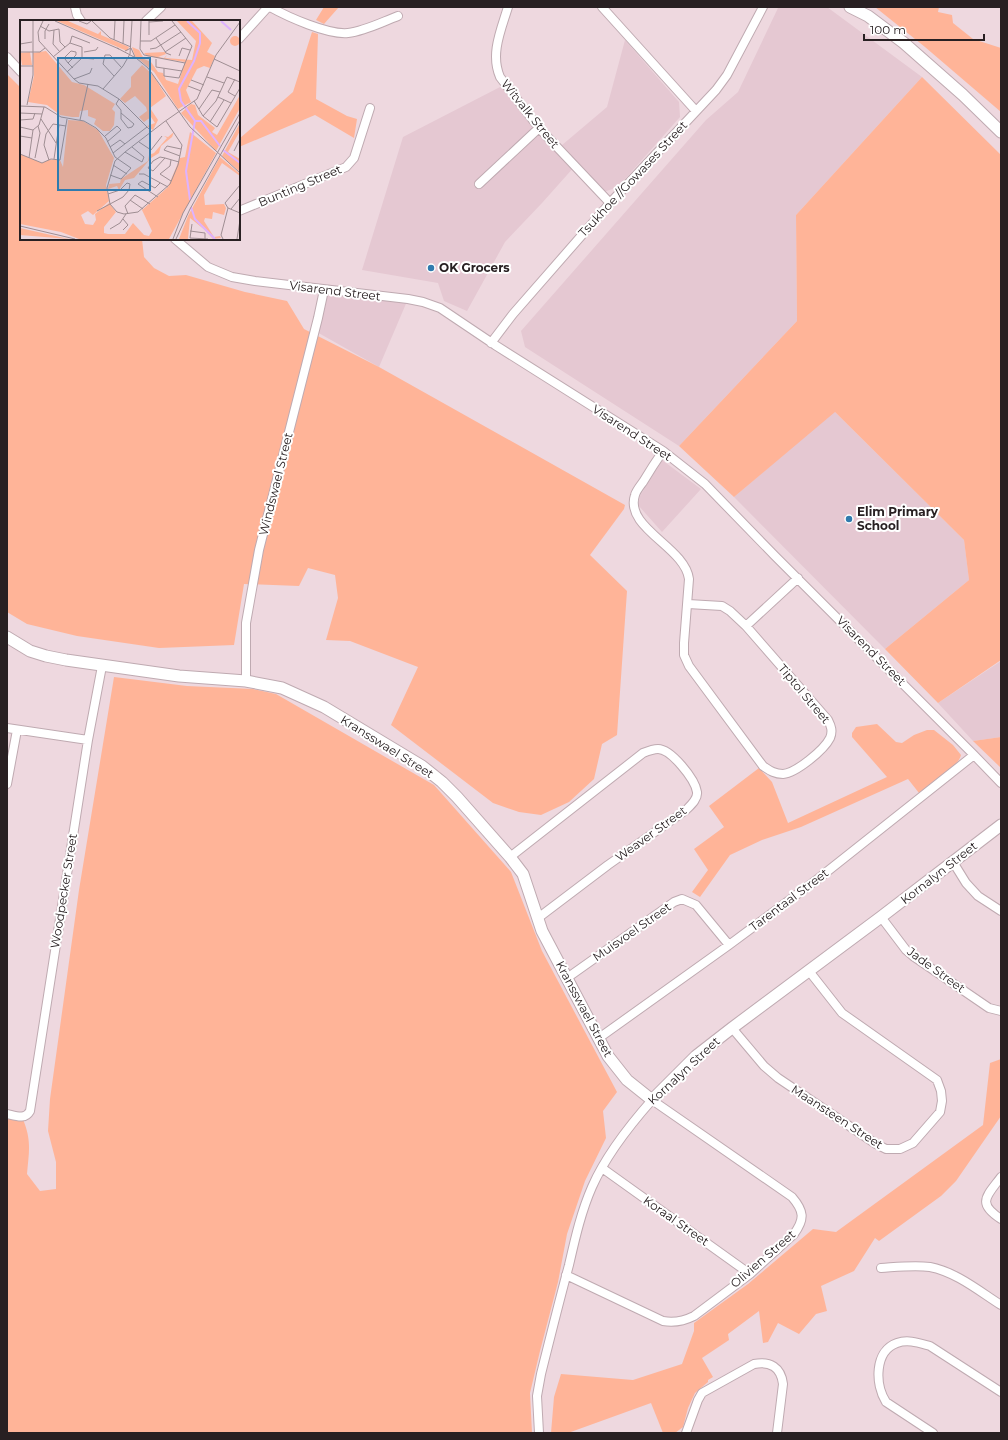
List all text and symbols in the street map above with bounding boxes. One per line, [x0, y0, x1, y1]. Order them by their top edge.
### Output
scale bar [864, 16, 984, 42]
inset map [20, 20, 240, 240]
text: 100 m [870, 22, 906, 37]
street label: Witvalk Street [498, 76, 563, 151]
street label: Tsukhoe //Gowases Street [575, 118, 690, 240]
street label: Bunting Street [256, 161, 344, 210]
place label: OK Grocers [439, 260, 510, 275]
marker: OK Grocers [426, 263, 436, 273]
street label: Visarend Street [289, 277, 382, 304]
street label: Visarend Street [590, 401, 675, 464]
street label: Windswael Street [255, 431, 296, 537]
place label: Elim Primary School [857, 504, 939, 533]
marker: Elim Primary School [844, 514, 854, 524]
street label: Visarend Street [834, 613, 909, 689]
street label: Tiptol Street [775, 661, 834, 727]
street label: Kransswael Street [338, 712, 437, 781]
street label: Weaver Street [612, 803, 689, 865]
street label: Woodpecker Street [47, 832, 80, 950]
street label: Kornalyn Street [897, 838, 980, 907]
street label: Tarentaal Street [746, 865, 831, 934]
street label: Muisvoel Street [590, 899, 674, 964]
street label: Jade Street [904, 943, 968, 996]
street label: Kransswael Street [553, 958, 616, 1060]
street label: Kornalyn Street [645, 1033, 723, 1108]
street label: Maansteen Street [789, 1081, 886, 1152]
street label: Koraal Street [640, 1192, 712, 1249]
street label: Olivien Street [727, 1226, 798, 1291]

